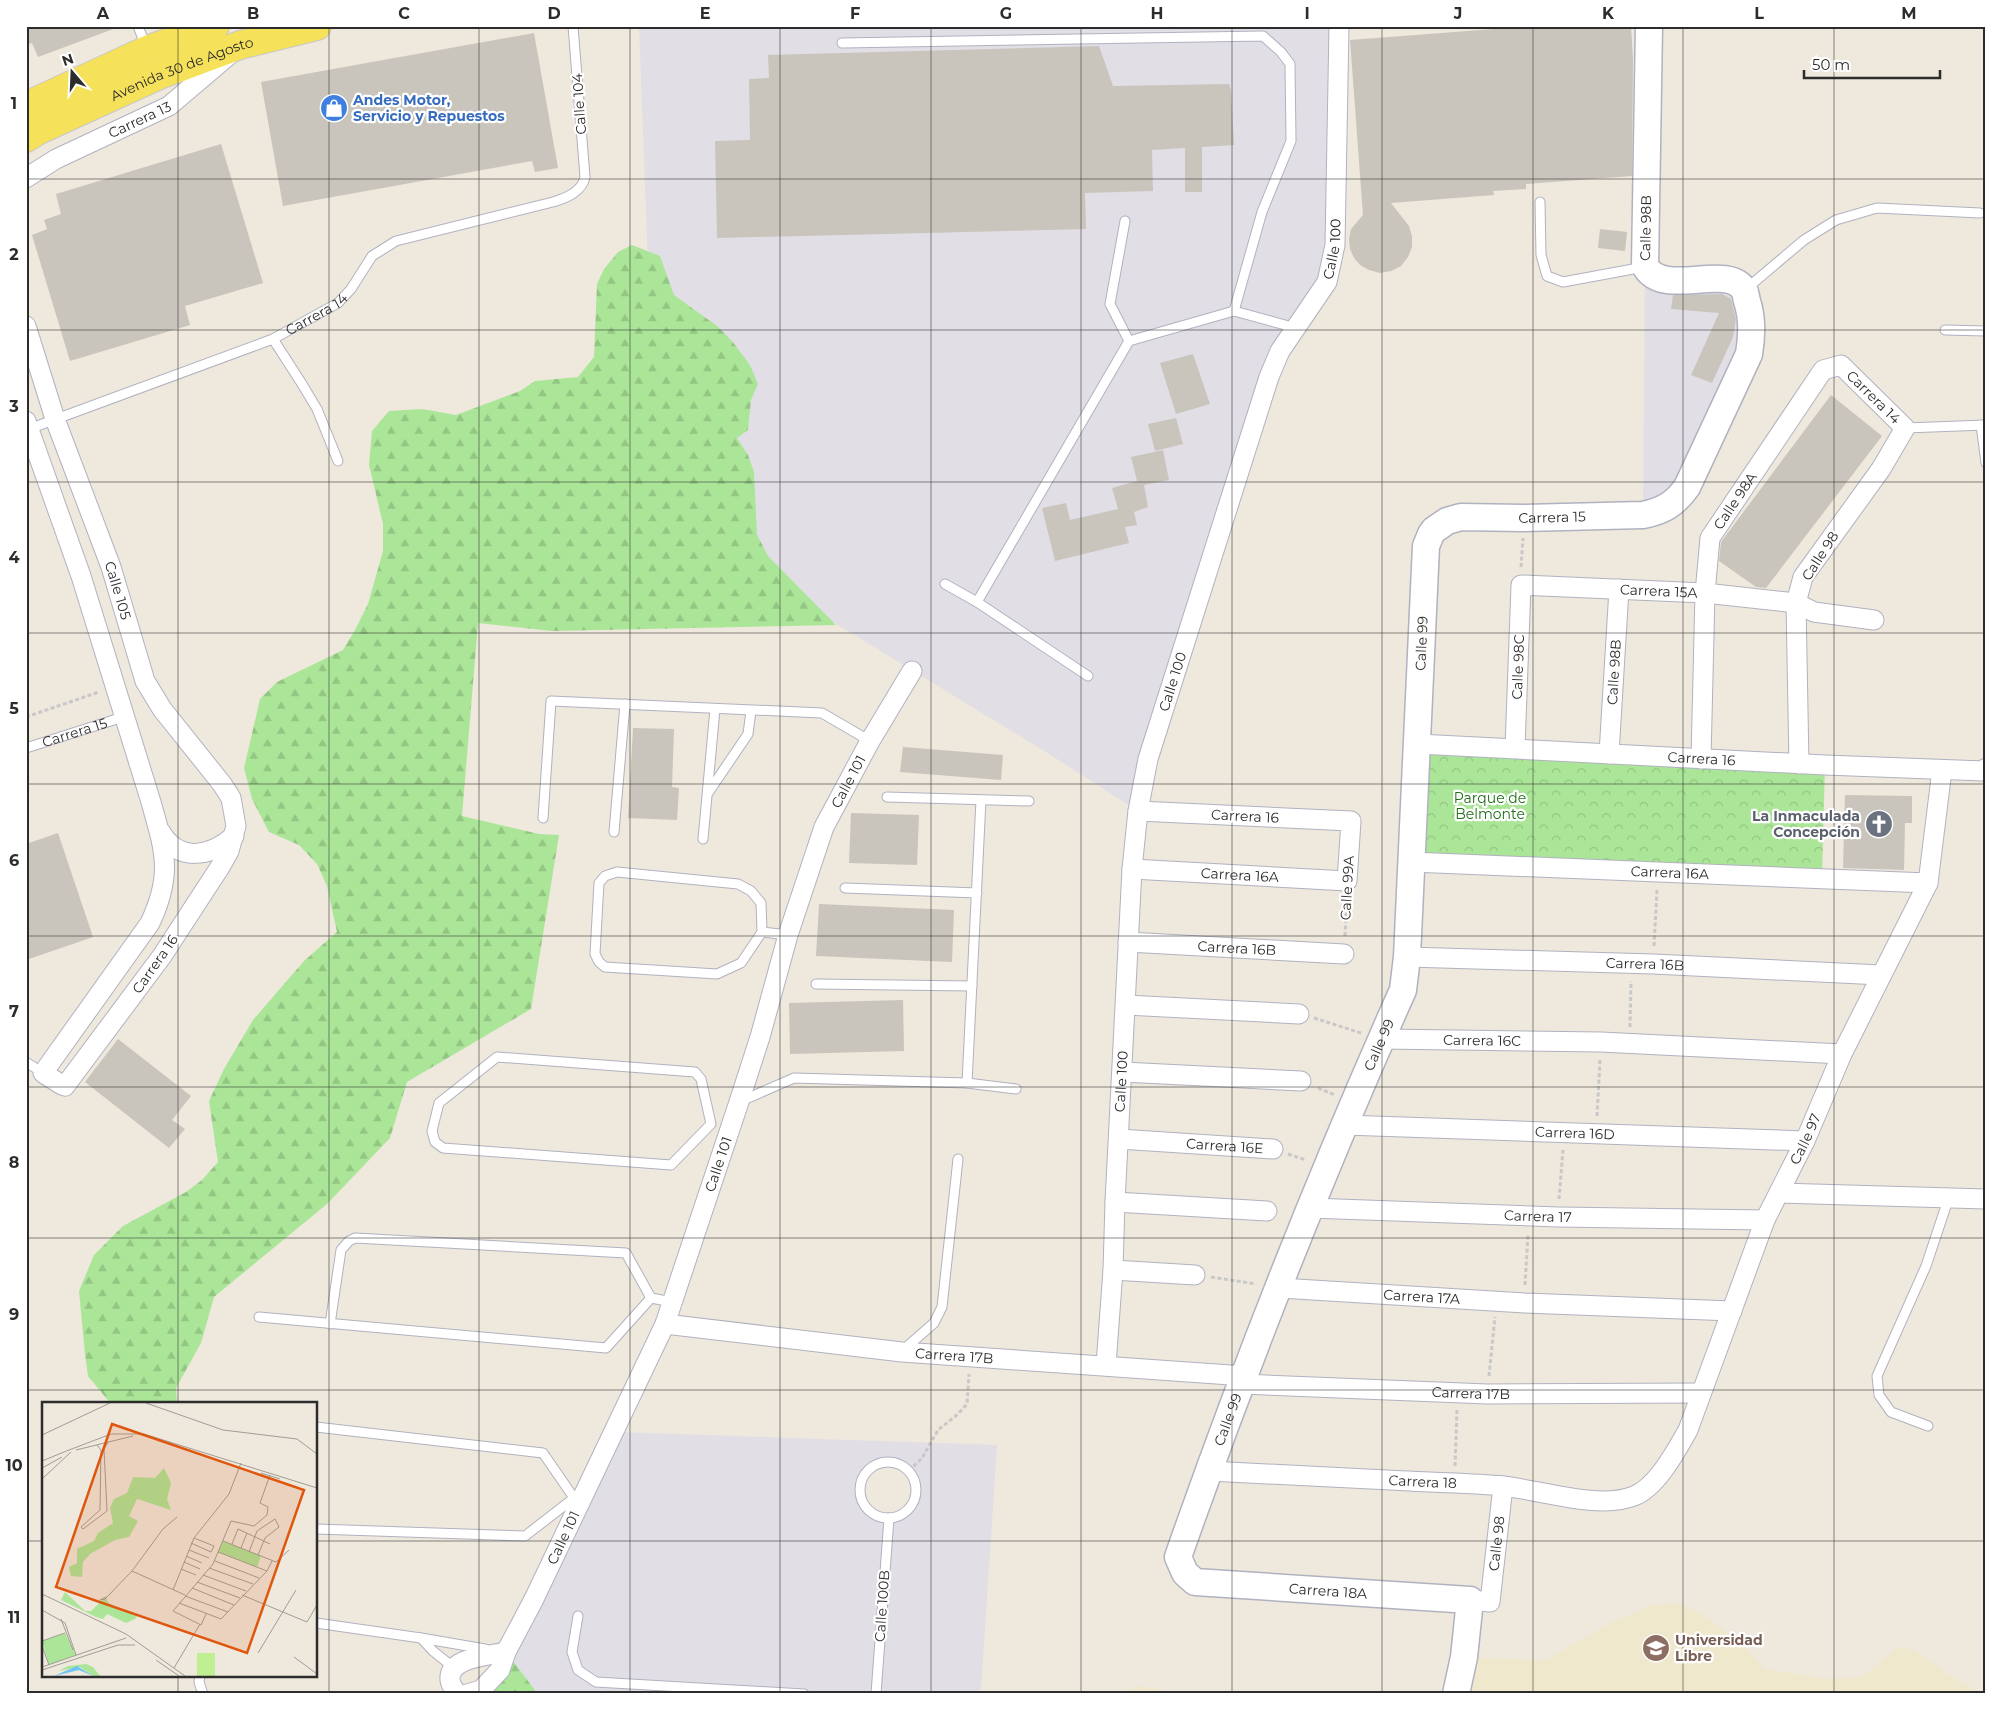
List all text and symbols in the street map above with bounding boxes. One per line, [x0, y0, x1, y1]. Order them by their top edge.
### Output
text: A [96, 4, 110, 23]
text: B [247, 4, 259, 23]
text: C [398, 4, 410, 23]
text: D [547, 4, 561, 23]
text: E [700, 4, 710, 23]
text: F [850, 4, 860, 23]
text: G [1000, 4, 1012, 23]
text: H [1151, 4, 1163, 23]
text: I [1304, 4, 1310, 23]
text: J [1453, 4, 1462, 23]
text: K [1602, 4, 1615, 23]
text: L [1754, 4, 1764, 23]
text: M [1901, 4, 1917, 23]
street label: Avenida 30 de Agosto [108, 33, 255, 105]
north arrow [48, 48, 98, 98]
scale bar [1804, 48, 1941, 80]
text: N [59, 49, 76, 70]
text: 50 m [1812, 55, 1850, 74]
street label: Calle 104 [568, 72, 590, 135]
place label: Andes Motor, Servicio y Repuestos [352, 91, 505, 125]
shop icon: Andes Motor, Servicio y Repuestos [319, 93, 349, 123]
text: 1 [11, 94, 17, 113]
street label: Carrera 13 [105, 97, 174, 142]
street label: Calle 98B [1636, 195, 1655, 261]
street label: Calle 100 [1319, 218, 1344, 281]
text: 2 [9, 245, 19, 264]
street label: Carrera 14 [282, 289, 352, 339]
street label: Carrera 14 [1843, 366, 1905, 428]
text: 3 [8, 397, 19, 416]
street label: Calle 98A [1709, 468, 1761, 533]
street label: Carrera 15 [1518, 507, 1586, 527]
street label: Calle 98 [1797, 528, 1843, 584]
text: 4 [8, 548, 20, 567]
street label: Calle 105 [101, 558, 135, 622]
street label: Carrera 15A [1620, 580, 1699, 602]
street label: Calle 99 [1411, 616, 1432, 671]
street label: Calle 98C [1508, 634, 1528, 700]
street label: Calle 98B [1603, 639, 1625, 706]
street label: Calle 100 [1155, 650, 1190, 714]
text: 5 [9, 699, 19, 718]
street label: Carrera 15 [40, 714, 110, 751]
street label: Carrera 16 [1667, 748, 1737, 769]
street label: Calle 101 [827, 752, 870, 811]
park label: Parque de Belmonte [1454, 789, 1526, 823]
street label: Carrera 16 [1211, 805, 1280, 827]
place label: La Inmaculada Concepción [1752, 807, 1860, 841]
church icon: La Inmaculada Concepción [1864, 809, 1894, 839]
text: 6 [9, 851, 19, 870]
street label: Calle 99A [1336, 854, 1358, 921]
street label: Carrera 16A [1630, 862, 1710, 883]
street label: Carrera 16A [1200, 864, 1280, 886]
street label: Carrera 16 [128, 931, 182, 997]
street label: Carrera 16B [1197, 937, 1277, 959]
street label: Carrera 16B [1605, 954, 1685, 974]
text: 7 [9, 1002, 19, 1021]
street label: Calle 99 [1360, 1016, 1398, 1073]
street label: Carrera 16C [1443, 1031, 1521, 1050]
street label: Calle 100 [1111, 1050, 1132, 1113]
street label: Calle 97 [1786, 1111, 1825, 1168]
street label: Carrera 16D [1535, 1123, 1615, 1143]
street label: Calle 101 [701, 1134, 736, 1194]
street label: Carrera 16E [1186, 1134, 1264, 1157]
text: 8 [9, 1153, 19, 1172]
street label: Carrera 17 [1504, 1206, 1572, 1226]
street label: Carrera 17A [1383, 1285, 1462, 1308]
text: 9 [9, 1305, 19, 1324]
street label: Carrera 17B [915, 1344, 994, 1367]
street label: Carrera 17B [1431, 1383, 1510, 1403]
street label: Calle 99 [1210, 1391, 1246, 1448]
inset map [42, 1402, 318, 1678]
text: 10 [5, 1456, 23, 1475]
street label: Carrera 18 [1388, 1471, 1457, 1492]
street label: Calle 101 [543, 1508, 584, 1567]
street label: Calle 98 [1485, 1515, 1509, 1572]
street label: Calle 100B [871, 1570, 893, 1642]
street label: Carrera 18A [1288, 1579, 1369, 1603]
text: 11 [8, 1608, 20, 1627]
place label: Universidad Libre [1675, 1631, 1763, 1665]
school or university icon: Universidad Libre [1641, 1633, 1671, 1663]

